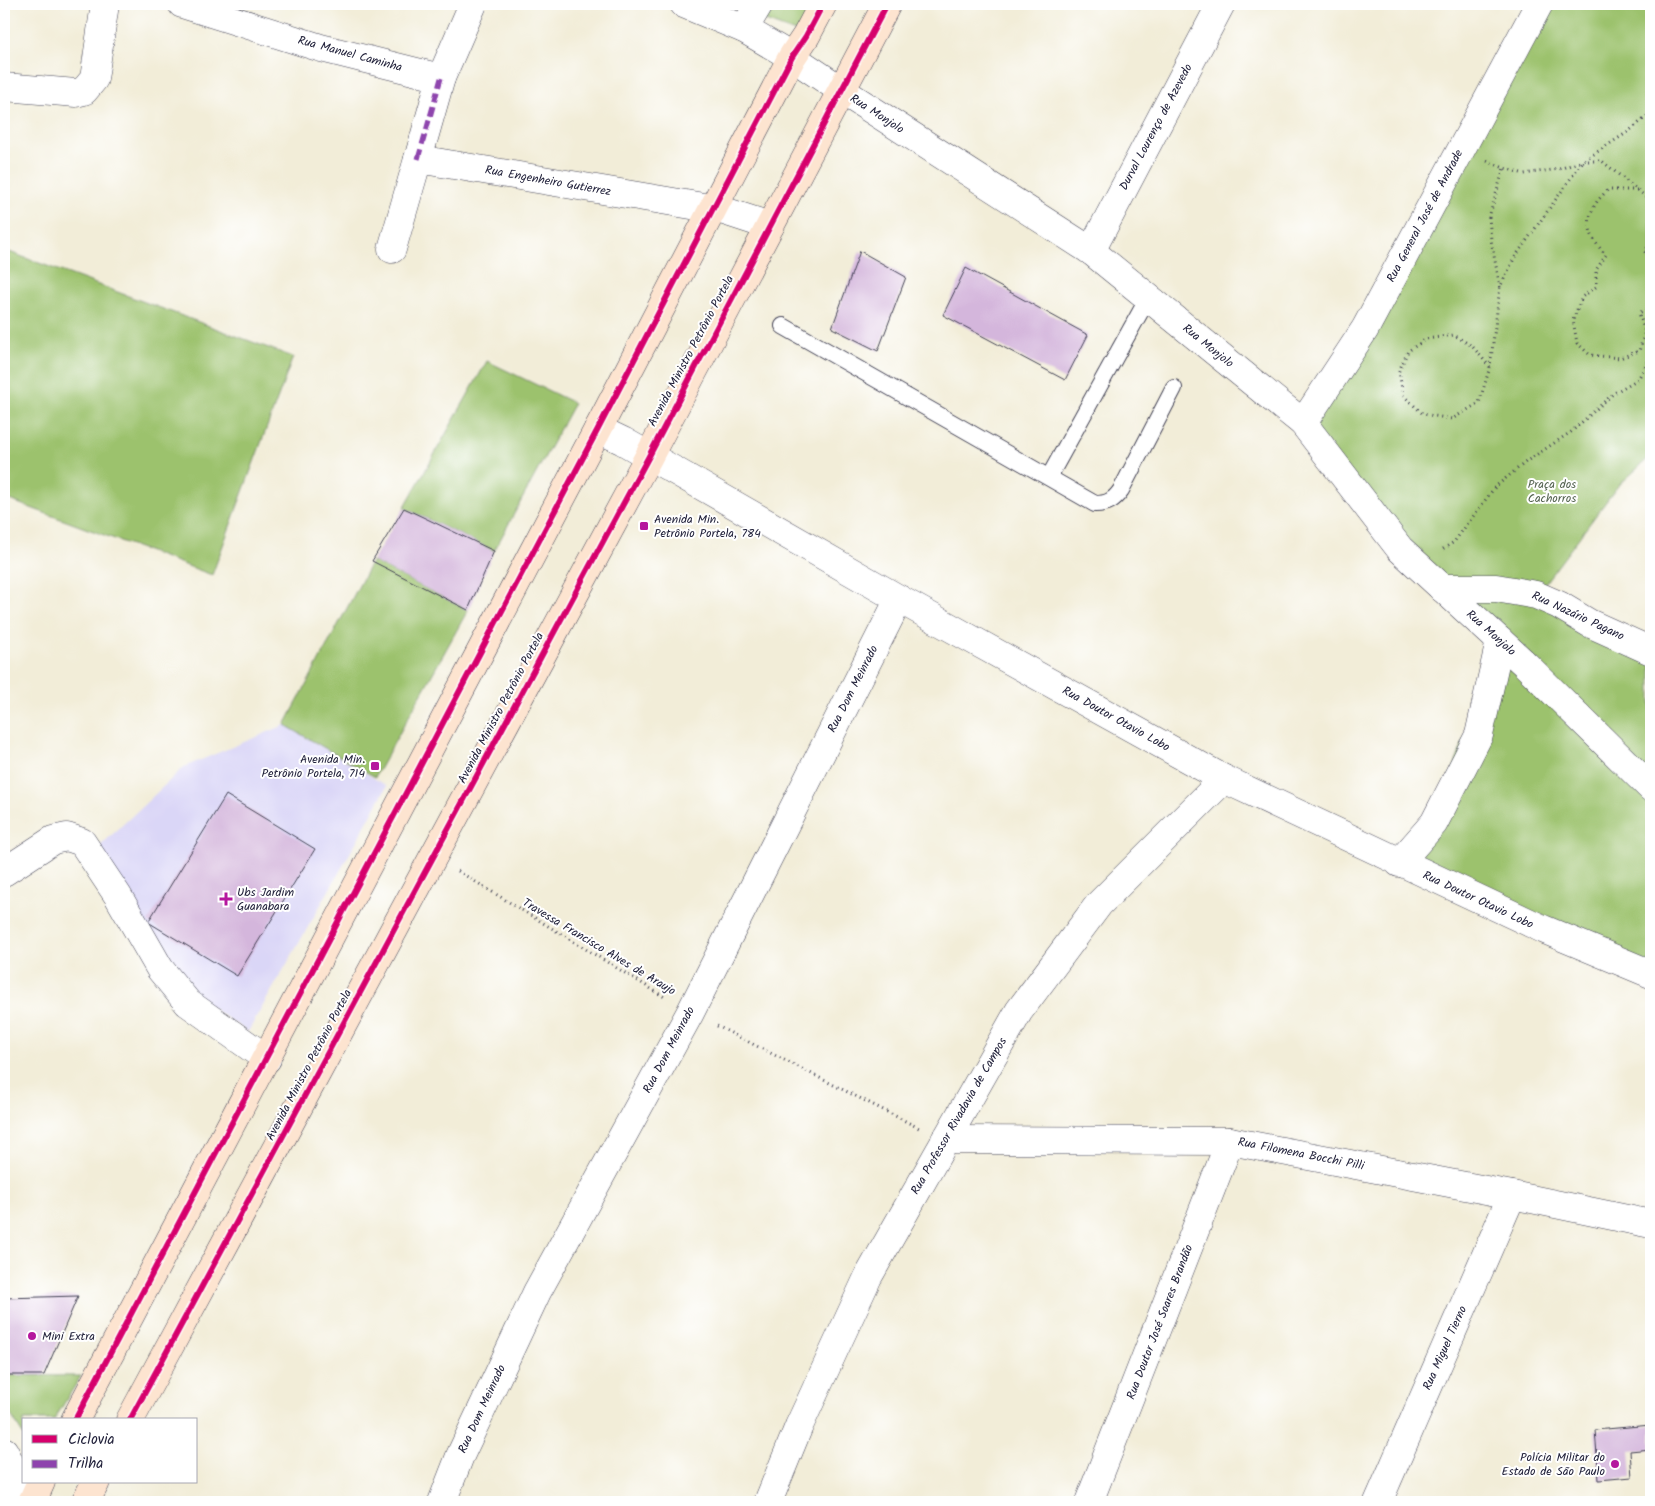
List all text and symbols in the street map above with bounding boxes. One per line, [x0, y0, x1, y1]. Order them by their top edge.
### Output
street label: Rua Manuel Caminha [296, 31, 405, 77]
street label: Durval Lourenço de Azevedo [1114, 60, 1198, 194]
street label: Rua Monjolo [846, 89, 908, 139]
street label: Rua General José de Andrade [1382, 146, 1468, 286]
street label: Rua Engenheiro Gutierrez [483, 161, 613, 201]
street label: Avenida Ministro Petrônio Portela [643, 272, 739, 430]
street label: Rua Monjolo [1178, 319, 1238, 373]
park label: Praça dos Cachorros [1528, 475, 1576, 508]
place label: Avenida Min. Petrônio Portela, 784 [654, 510, 761, 543]
marker: Avenida Min. Petrônio Portela, 784 [638, 520, 650, 532]
street label: Rua Nazário Pagano [1529, 586, 1627, 646]
street label: Rua Monjolo [1462, 605, 1520, 661]
street label: Avenida Ministro Petrônio Portela [453, 629, 549, 787]
street label: Rua Dom Meinrado [823, 642, 883, 736]
street label: Rua Doutor Otavio Lobo [1059, 681, 1173, 757]
place label: Avenida Min. Petrônio Portela, 714 [262, 750, 365, 783]
marker: Avenida Min. Petrônio Portela, 714 [369, 760, 381, 772]
street label: Rua Doutor Otavio Lobo [1419, 866, 1537, 934]
place label: Ubs Jardim Guanabara [237, 883, 294, 916]
marker: Ubs Jardim Guanabara [219, 892, 233, 906]
street label: Travessa Francisco Alves de Araujo [519, 893, 679, 1001]
street label: Avenida Ministro Petrônio Portela [261, 986, 357, 1144]
street label: Rua Dom Meinrado [638, 1003, 700, 1097]
street label: Rua Professor Rivadavia de Campos [906, 1034, 1012, 1198]
street label: Rua Filomena Bocchi Pilli [1236, 1132, 1367, 1176]
street label: Rua Doutor José Soares Brandão [1122, 1242, 1198, 1402]
street label: Rua Miguel Tierno [1418, 1303, 1472, 1393]
place label: Mini Extra [42, 1327, 95, 1346]
marker: Mini Extra [26, 1330, 38, 1342]
street label: Rua Dom Meinrado [453, 1362, 511, 1456]
legend [22, 1418, 198, 1484]
text: Ciclovia [68, 1428, 115, 1452]
place label: Polícia Militar do Estado de São Paulo [1502, 1448, 1605, 1481]
text: Trilha [68, 1452, 103, 1476]
marker: Polícia Militar do Estado de São Paulo [1609, 1458, 1621, 1470]

